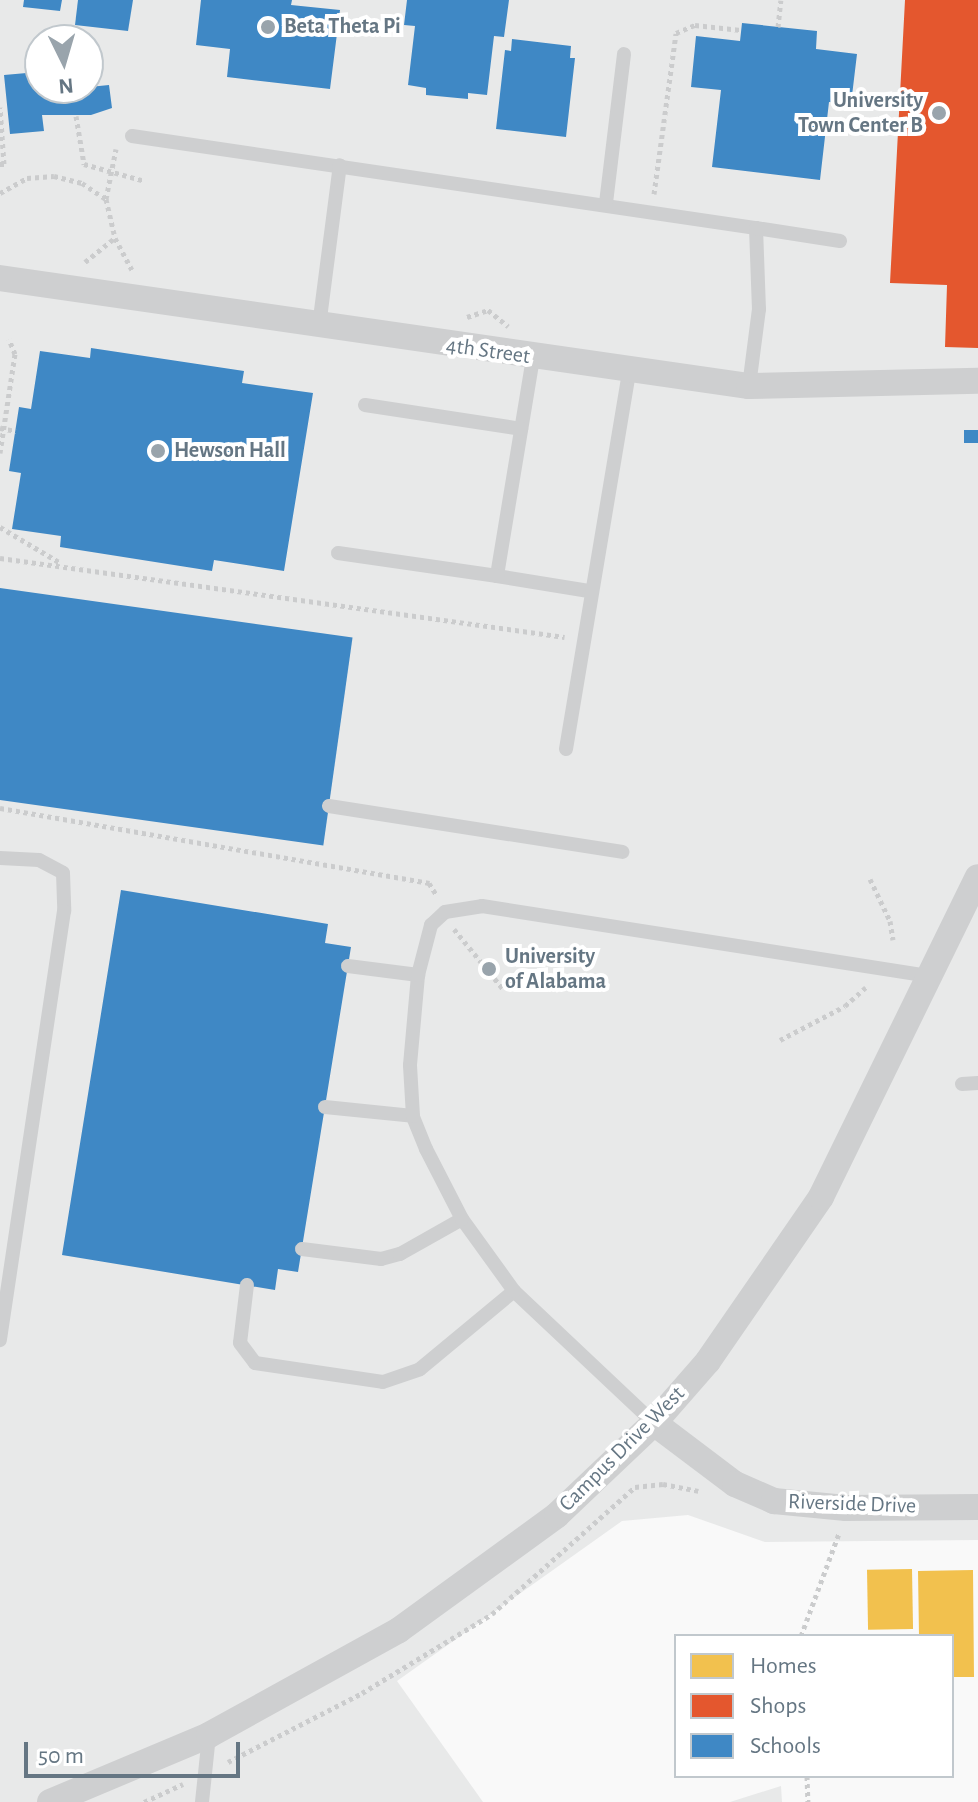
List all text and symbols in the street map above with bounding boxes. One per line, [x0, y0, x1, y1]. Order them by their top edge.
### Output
place label: Beta Theta Pi [284, 14, 401, 40]
marker: Beta Theta Pi [259, 18, 277, 36]
north arrow [24, 24, 104, 104]
text: N [57, 74, 75, 98]
place label: University Town Center B [798, 87, 923, 138]
marker: University Town Center B [930, 104, 948, 122]
street label: 4th Street [444, 332, 532, 370]
place label: Hewson Hall [174, 438, 286, 464]
marker: Hewson Hall [149, 442, 167, 460]
place label: University of Alabama [505, 943, 606, 994]
marker: University of Alabama [480, 960, 498, 978]
street label: Campus Drive West [554, 1381, 690, 1517]
street label: Riverside Drive [788, 1489, 916, 1519]
legend [674, 1634, 954, 1778]
text: Homes [750, 1654, 817, 1678]
text: Shops [750, 1694, 806, 1718]
scale bar [28, 1726, 244, 1776]
text: Schools [750, 1734, 821, 1758]
text: 50 m [38, 1744, 84, 1768]

